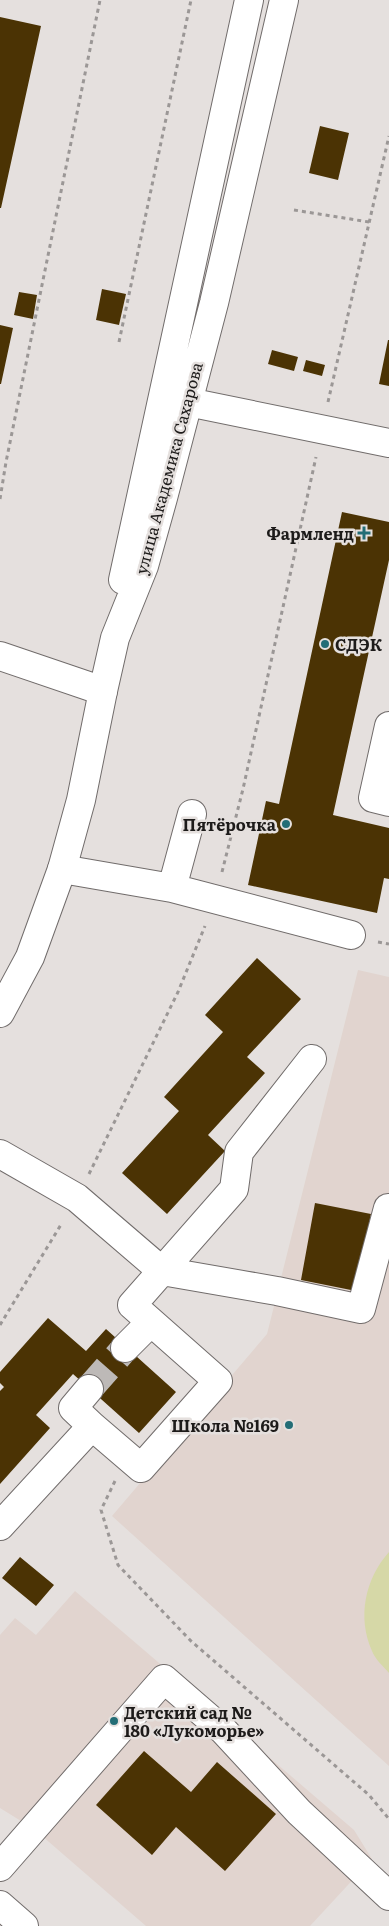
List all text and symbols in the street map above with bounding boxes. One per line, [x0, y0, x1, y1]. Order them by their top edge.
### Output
street label: улица Академика Сахарова [128, 359, 208, 577]
place label: Фармленд [267, 521, 354, 545]
marker: Фармленд [358, 527, 370, 539]
place label: СДЭК [335, 632, 383, 656]
marker: СДЭК [319, 638, 331, 650]
place label: Пятёрочка [183, 812, 277, 836]
marker: Пятёрочка [280, 818, 292, 830]
place label: Школа №169 [171, 1413, 279, 1437]
marker: Школа №169 [283, 1419, 295, 1431]
place label: Детский сад № 180 «Лукоморье» [124, 1700, 265, 1742]
marker: Детский сад № 180 «Лукоморье» [108, 1715, 120, 1727]

